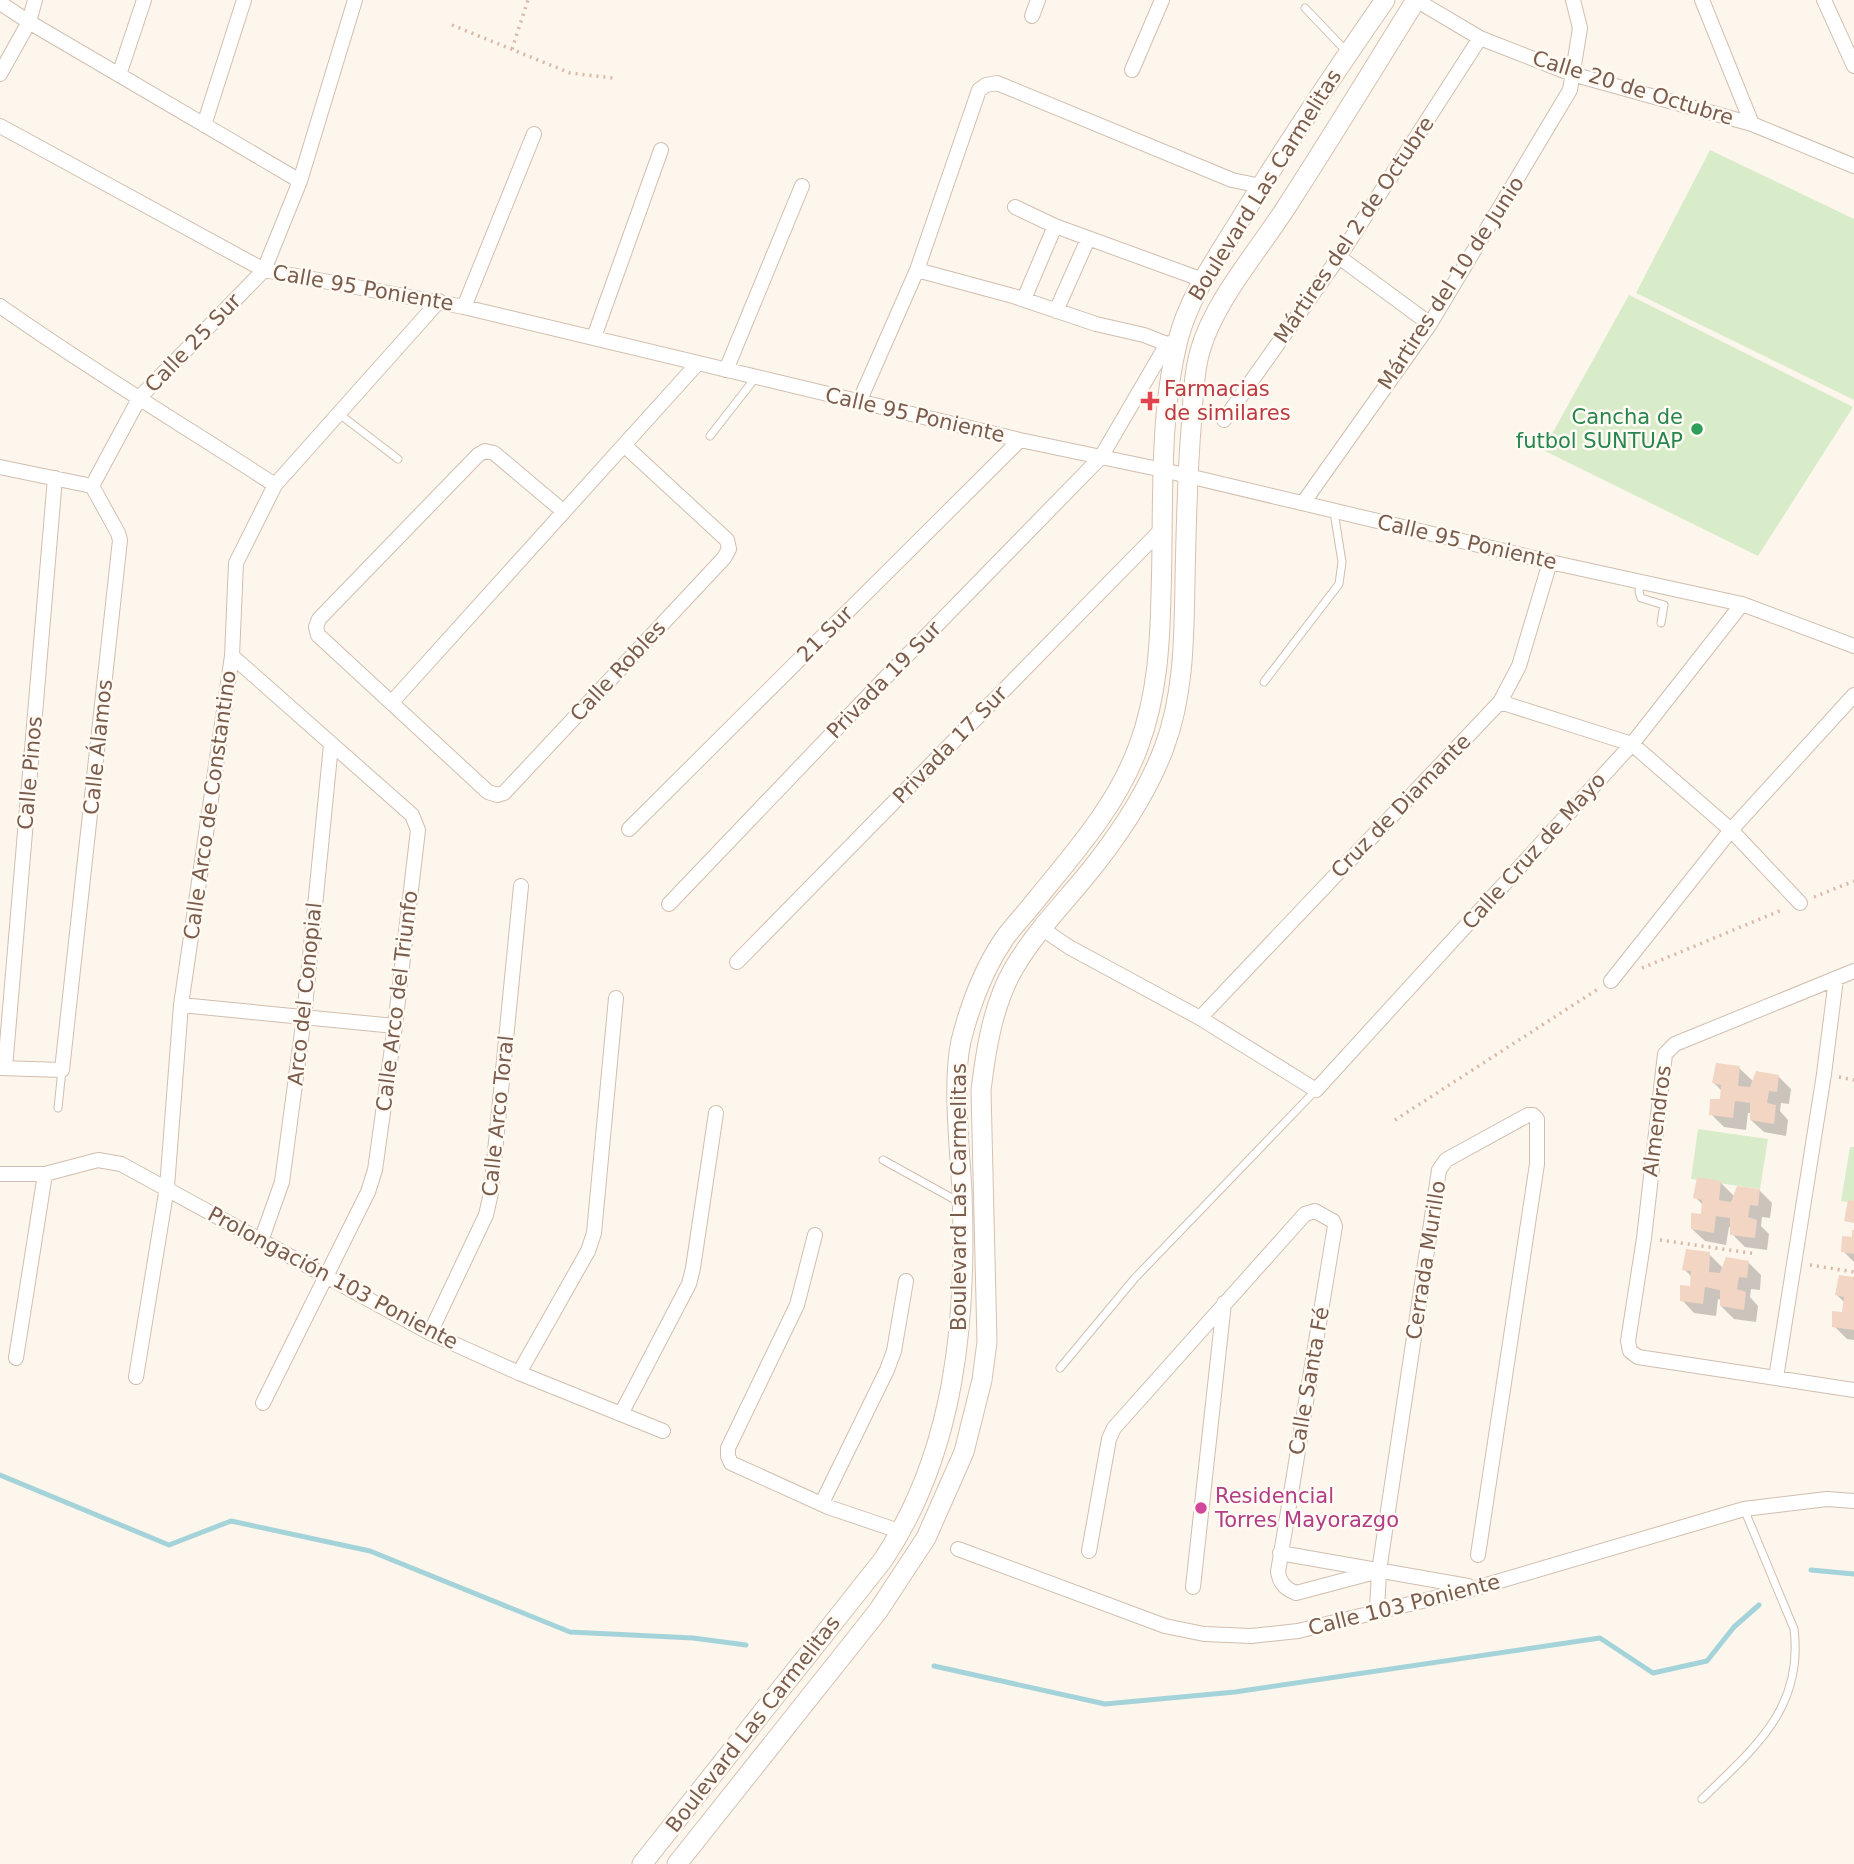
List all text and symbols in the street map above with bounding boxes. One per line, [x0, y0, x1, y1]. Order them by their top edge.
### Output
street label: Calle 20 de Octubre [1529, 46, 1737, 130]
street label: Boulevard Las Carmelitas [1184, 65, 1346, 305]
street label: Mártires del 2 de Octubre [1269, 112, 1439, 348]
street label: Mártires del 10 de Junio [1373, 172, 1529, 394]
street label: Calle 95 Poniente [271, 260, 455, 316]
street label: Calle 25 Sur [140, 289, 246, 397]
place label: Farmacias de similares [1164, 377, 1291, 425]
street label: Calle 95 Poniente [823, 383, 1007, 447]
marker: Farmacias de similares [1142, 393, 1158, 409]
place label: Cancha de futbol SUNTUAP [1516, 405, 1683, 453]
marker: Cancha de futbol SUNTUAP [1689, 421, 1705, 437]
street label: Calle 95 Poniente [1375, 510, 1559, 574]
street label: 21 Sur [792, 601, 858, 667]
street label: Calle Robles [565, 616, 671, 726]
street label: Privada 19 Sur [822, 616, 946, 744]
street label: Calle Arco de Constantino [179, 669, 241, 941]
street label: Calle Álamos [78, 678, 117, 816]
street label: Privada 17 Sur [888, 681, 1012, 809]
street label: Calle Pinos [13, 715, 47, 831]
street label: Cruz de Diamante [1326, 729, 1476, 883]
street label: Calle Cruz de Mayo [1457, 768, 1611, 934]
street label: Calle Arco del Triunfo [372, 889, 422, 1113]
street label: Arco del Conopial [283, 901, 327, 1087]
street label: Calle Arco Toral [478, 1034, 518, 1198]
street label: Boulevard Las Carmelitas [947, 1063, 971, 1331]
street label: Almendros [1638, 1064, 1676, 1178]
street label: Cerrada Murillo [1402, 1179, 1450, 1341]
street label: Prolongación 103 Poniente [204, 1202, 462, 1354]
street label: Calle Santa Fé [1284, 1305, 1334, 1457]
place label: Residencial Torres Mayorazgo [1214, 1484, 1399, 1532]
marker: Residencial Torres Mayorazgo [1193, 1500, 1209, 1516]
street label: Calle 103 Poniente [1306, 1570, 1502, 1640]
street label: Boulevard Las Carmelitas [661, 1611, 845, 1837]

